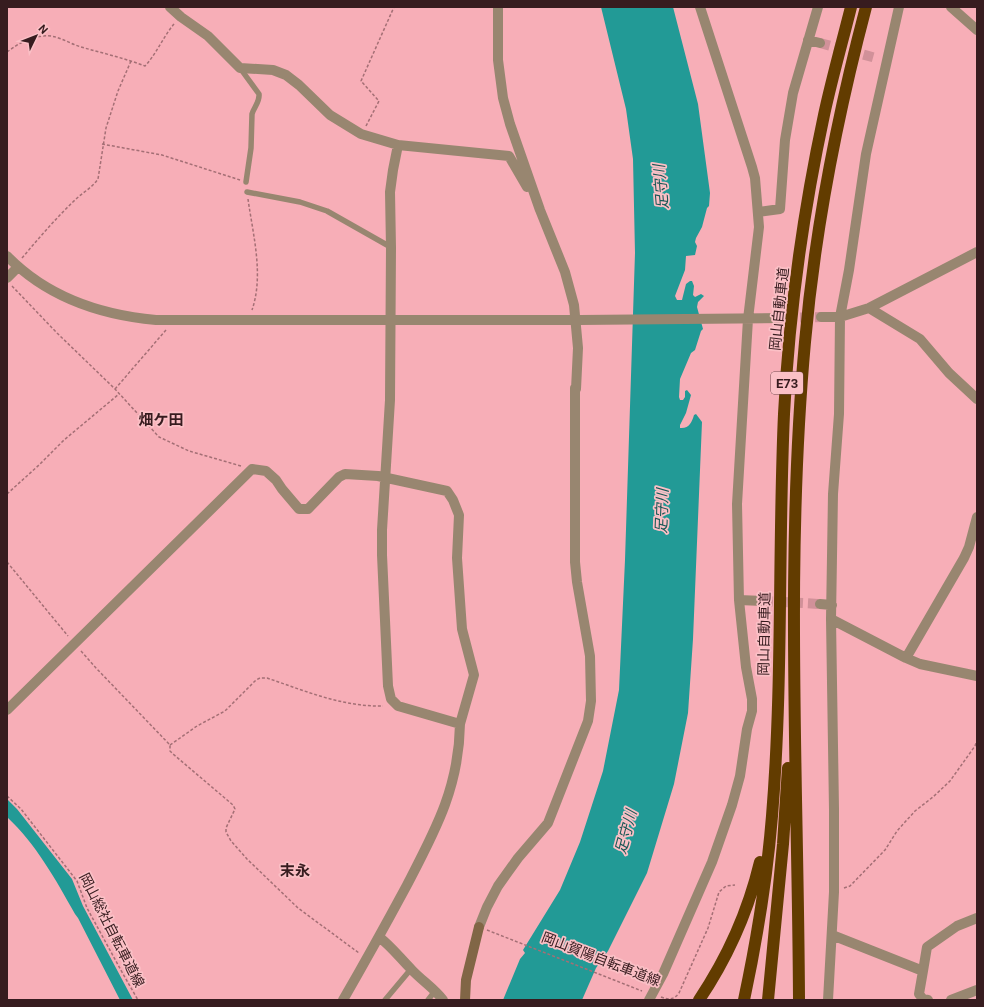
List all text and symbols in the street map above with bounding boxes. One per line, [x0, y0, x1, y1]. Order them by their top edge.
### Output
north arrow [16, 16, 56, 56]
text: N [36, 22, 51, 37]
water label: 足守川 [650, 162, 672, 210]
street label: 岡山自動車道 [767, 266, 791, 352]
road number: E73 [771, 372, 803, 394]
district label: 畑ケ田 [138, 411, 184, 429]
water label: 足守川 [652, 486, 672, 534]
street label: 岡山自動車道 [755, 592, 773, 676]
water label: 足守川 [611, 806, 641, 856]
district label: 末永 [280, 862, 310, 880]
street label: 岡山総社自転車道線 [76, 870, 148, 990]
street label: 岡山賀陽自転車道線 [539, 929, 663, 989]

